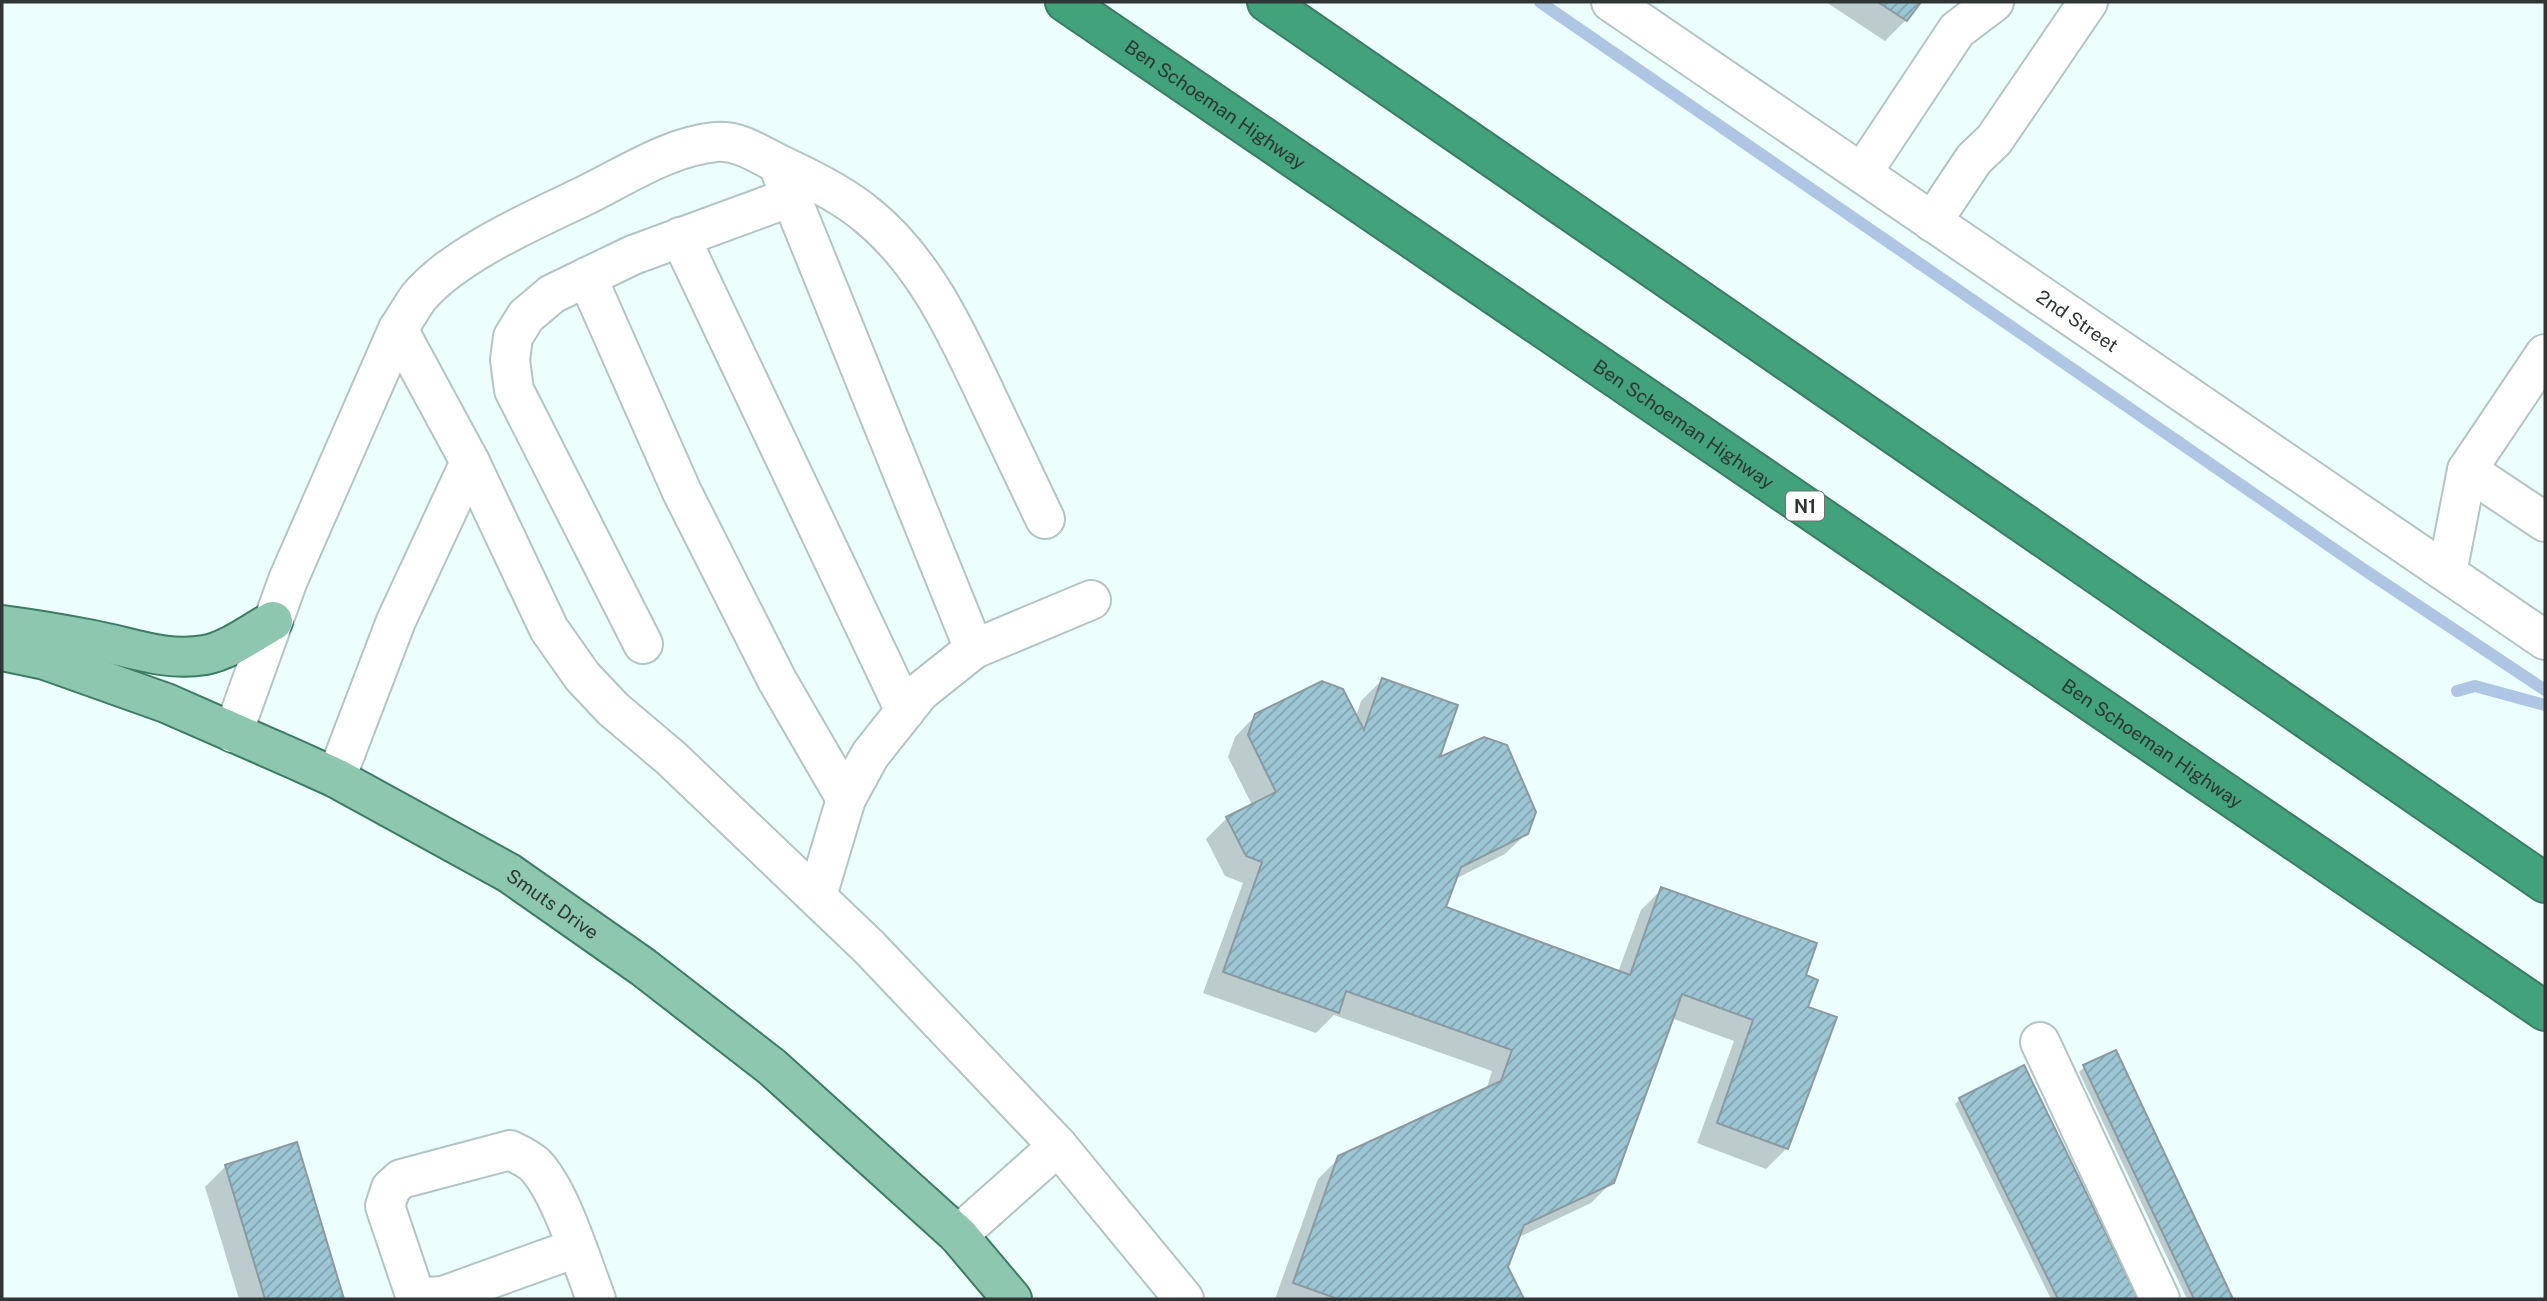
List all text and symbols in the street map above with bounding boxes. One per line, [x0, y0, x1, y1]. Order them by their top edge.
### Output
street label: Ben Schoeman Highway [1121, 35, 1310, 174]
street label: 2nd Street [2033, 285, 2122, 356]
street label: Ben Schoeman Highway [1589, 355, 1778, 493]
road number: N1 [1786, 492, 1824, 520]
street label: Ben Schoeman Highway [2058, 674, 2247, 813]
street label: Smuts Drive [503, 864, 603, 944]

